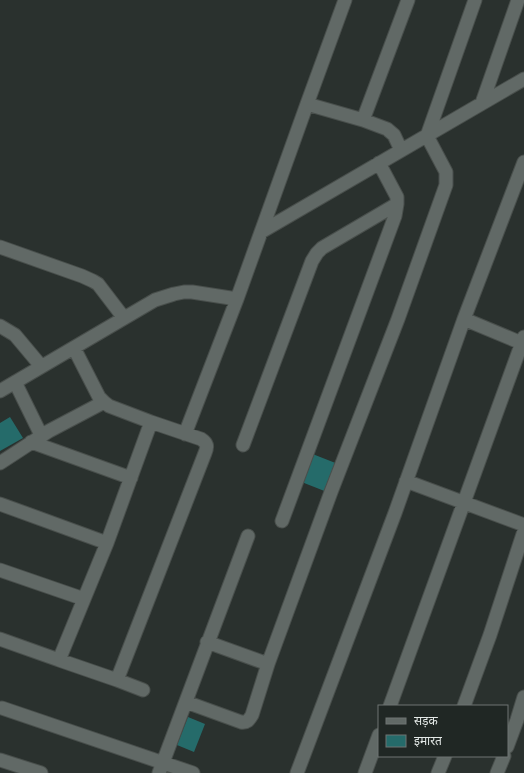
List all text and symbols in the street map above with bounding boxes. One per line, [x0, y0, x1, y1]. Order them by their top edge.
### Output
legend [378, 705, 508, 757]
text: सड़क [414, 713, 439, 729]
text: इमारत [414, 733, 443, 749]

